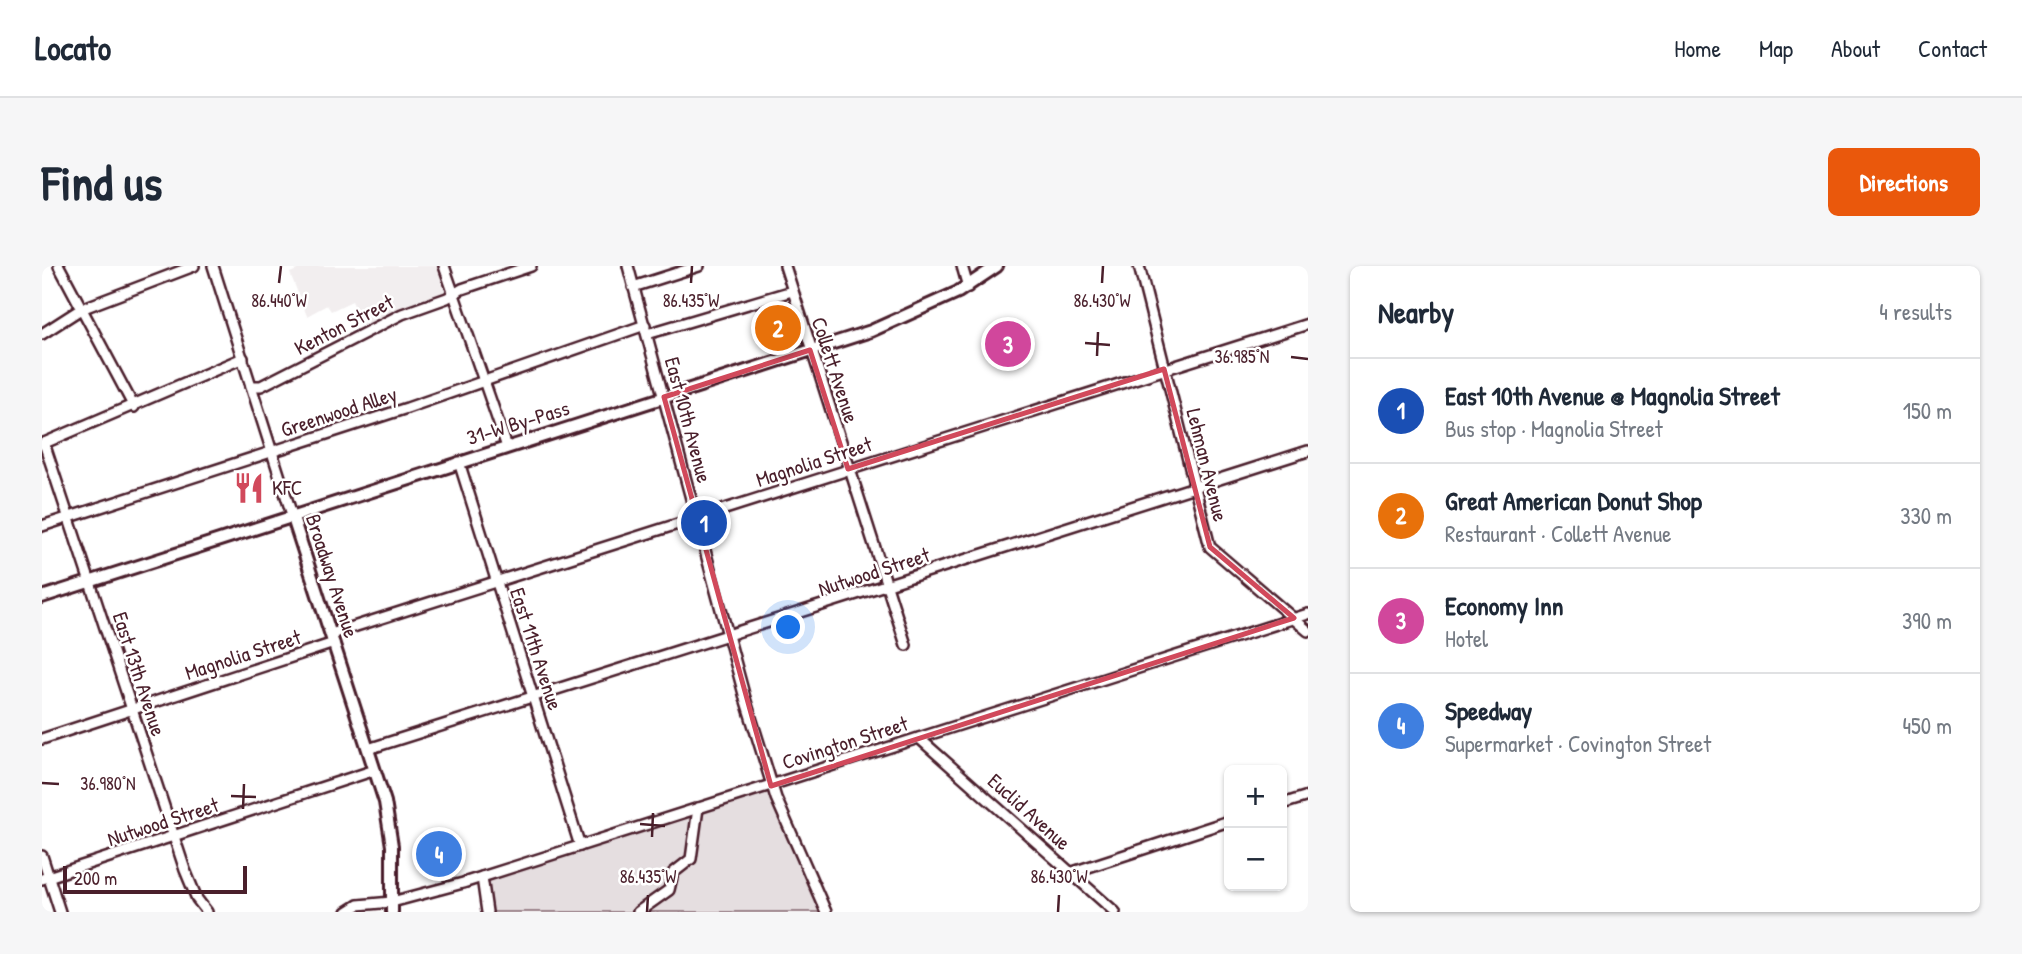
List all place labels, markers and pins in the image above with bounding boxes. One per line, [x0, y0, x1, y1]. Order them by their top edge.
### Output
pin: 2 [755, 302, 801, 354]
pin: 3 [985, 318, 1031, 370]
restaurant icon: KFC [232, 471, 266, 505]
place label: KFC [272, 473, 302, 502]
pin: 1 [681, 497, 727, 549]
pin: 4 [416, 828, 462, 880]

